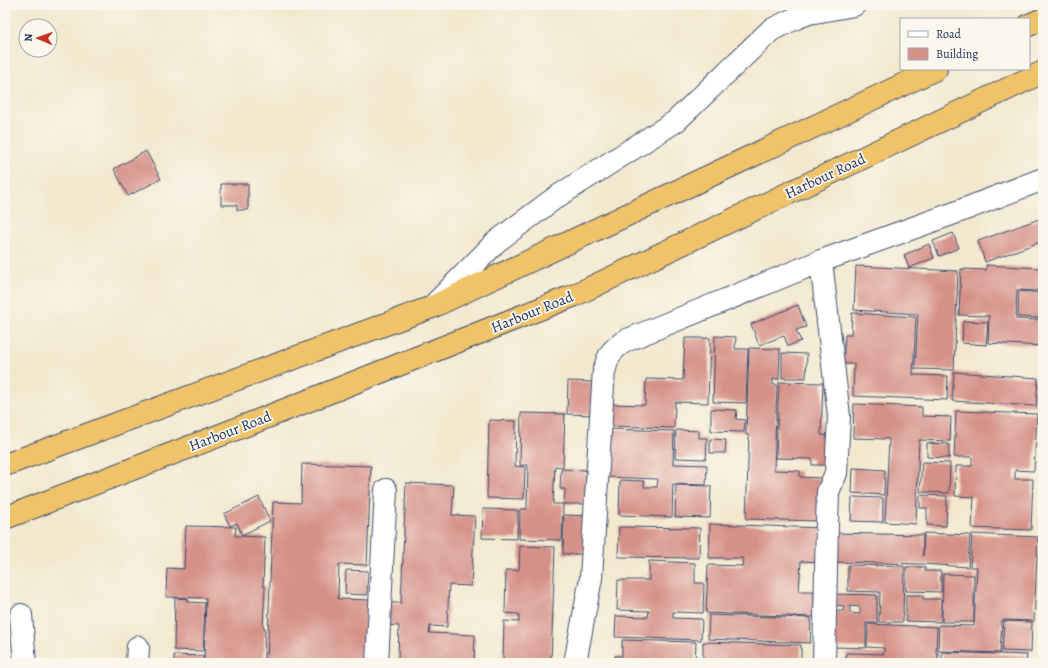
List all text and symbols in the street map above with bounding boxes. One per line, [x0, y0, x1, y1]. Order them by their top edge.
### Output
north arrow [18, 18, 58, 58]
legend [900, 18, 1030, 70]
text: Road [936, 26, 962, 42]
text: N [21, 33, 36, 42]
text: Building [936, 46, 978, 62]
street label: Harbour Road [781, 148, 869, 203]
street label: Harbour Road [488, 286, 577, 338]
street label: Harbour Road [186, 406, 275, 456]

